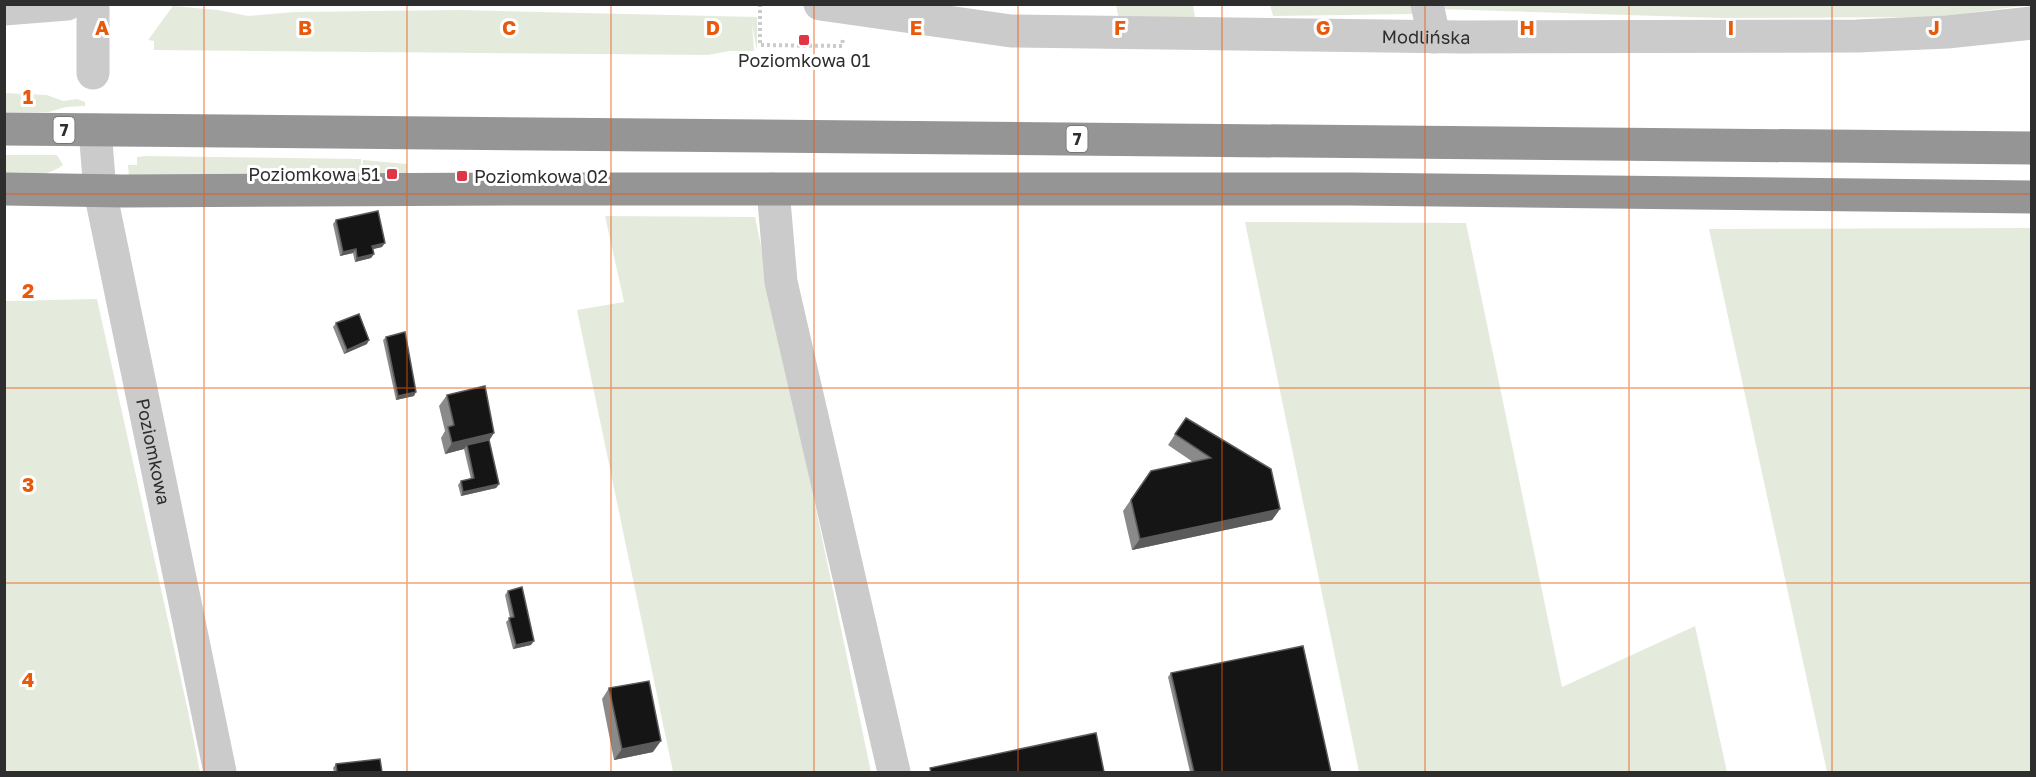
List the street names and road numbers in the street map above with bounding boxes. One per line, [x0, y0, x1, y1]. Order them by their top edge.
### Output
street label: Modlińska [1382, 25, 1470, 48]
road number: 7 [54, 117, 74, 143]
road number: 7 [1066, 126, 1088, 152]
street label: Poziomkowa [132, 396, 175, 506]

